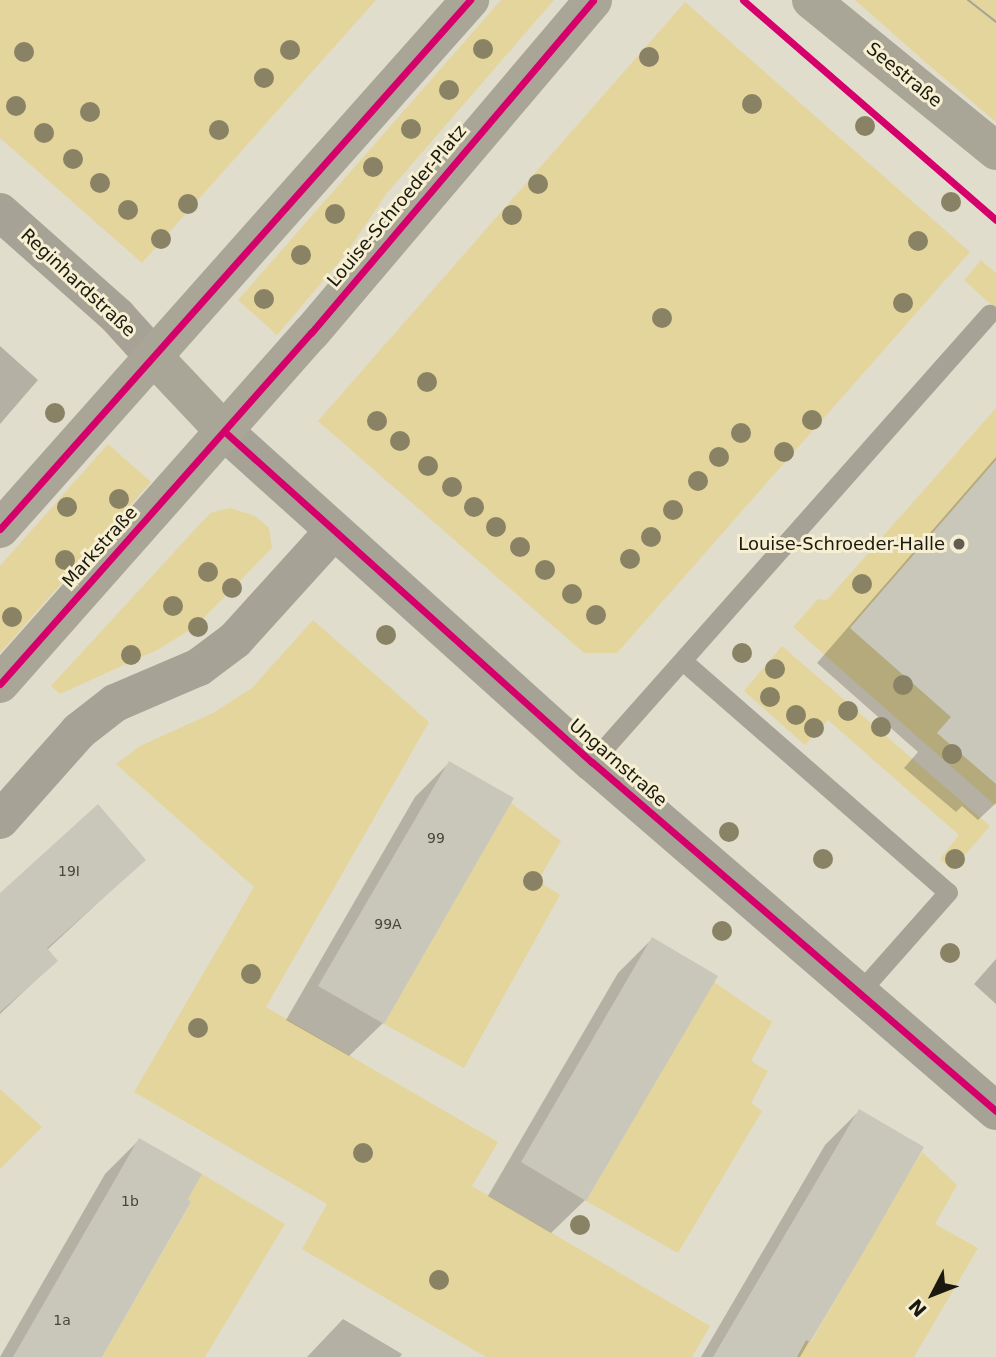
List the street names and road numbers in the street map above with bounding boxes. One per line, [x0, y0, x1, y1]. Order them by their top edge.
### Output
street label: Seestraße [862, 38, 946, 112]
street label: Louise-Schroeder-Platz [323, 121, 471, 291]
street label: Reginhardstraße [16, 224, 140, 342]
street label: Markstraße [58, 502, 142, 592]
street label: Ungarnstraße [565, 715, 671, 811]

